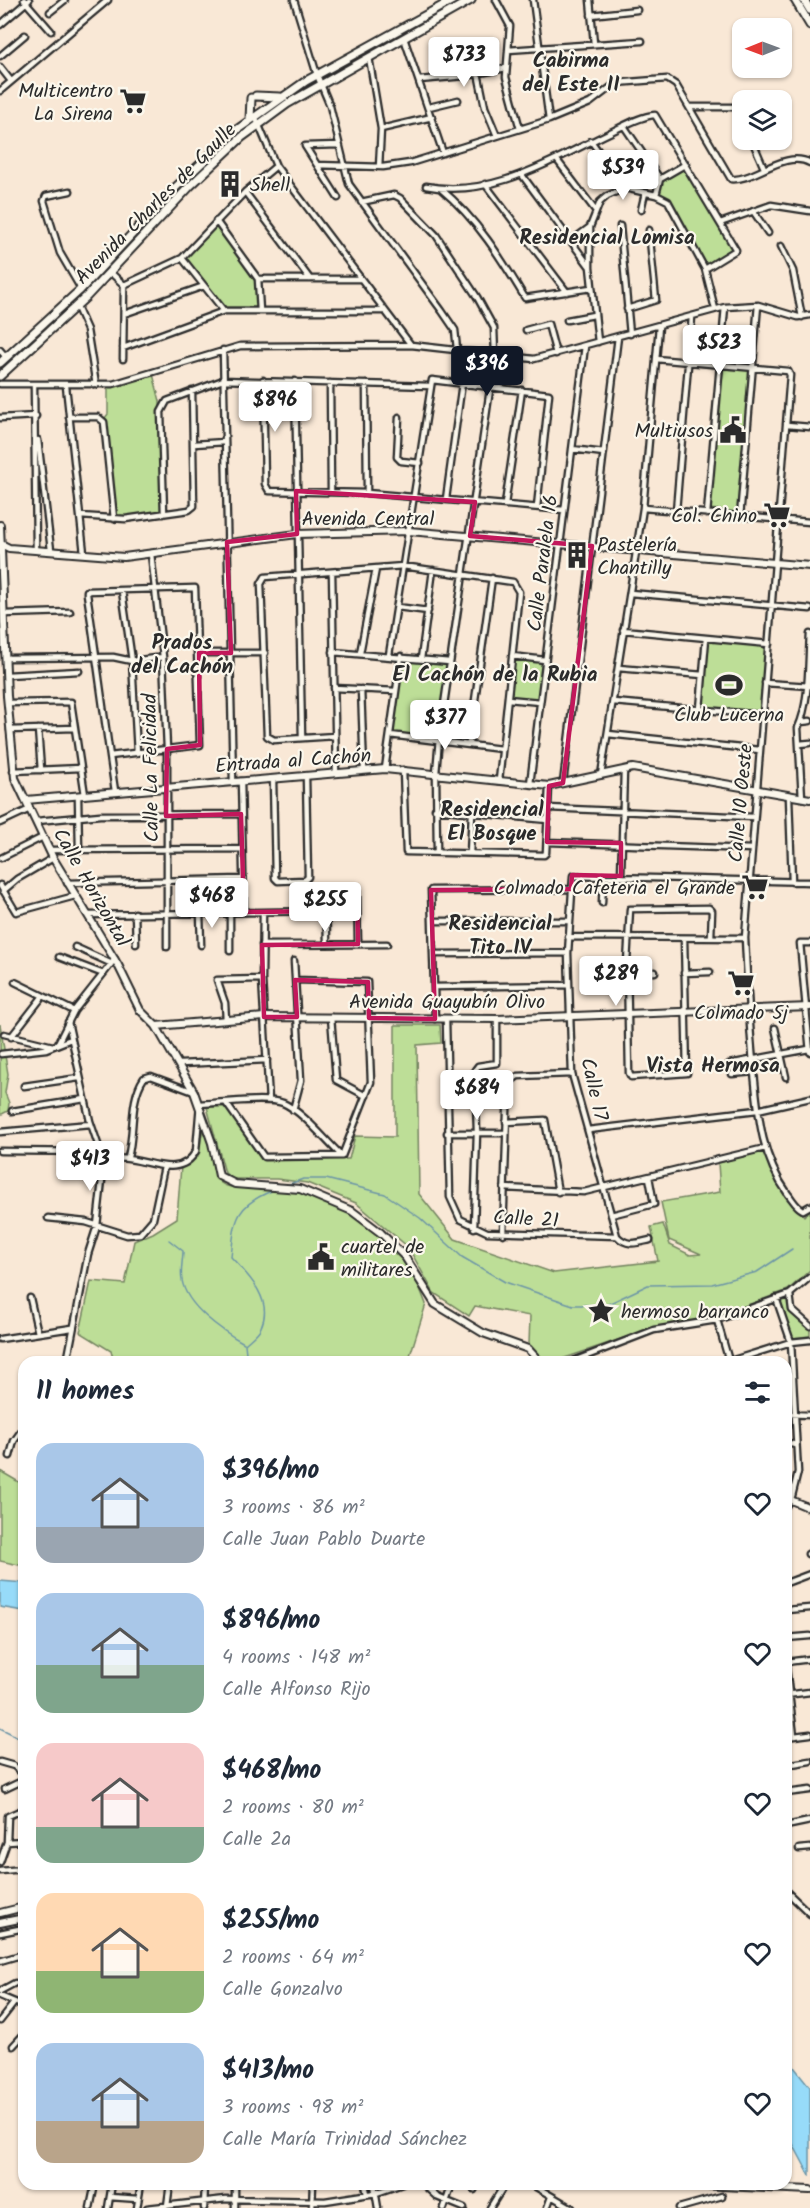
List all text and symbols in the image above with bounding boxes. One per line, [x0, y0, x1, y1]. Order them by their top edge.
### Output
north arrow [732, 18, 792, 78]
map controls [732, 18, 792, 150]
pin: $733 [428, 37, 500, 88]
text: $733 [442, 40, 486, 72]
district label: Cabirma del Este II [522, 45, 620, 102]
place label: Multicentro La Sirena [18, 76, 113, 131]
supermarket icon: Multicentro La Sirena [118, 86, 148, 116]
button: layers [732, 90, 792, 150]
street label: Avenida Charles de Gaulle [68, 116, 245, 293]
pin: $539 [587, 150, 659, 201]
text: $539 [601, 153, 645, 185]
building icon: Shell [215, 169, 245, 199]
place label: Shell [250, 170, 290, 202]
district label: Residencial Lomisa [519, 222, 695, 255]
pin: $523 [683, 325, 755, 376]
text: $523 [697, 328, 741, 360]
pin: $396 [451, 346, 523, 397]
text: $396 [465, 349, 509, 381]
pin: $896 [239, 382, 311, 433]
text: $896 [253, 385, 297, 417]
public building icon: Multiusos [718, 415, 748, 445]
place label: Multiusos [634, 416, 713, 448]
street label: Calle Paralela 16 [520, 493, 568, 634]
supermarket icon: Col. Chino [762, 500, 792, 530]
place label: Col. Chino [671, 501, 757, 533]
street label: Avenida Central [302, 504, 434, 536]
place label: Pastelería Chantilly [597, 530, 677, 585]
building icon: Pastelería Chantilly [562, 540, 592, 570]
district label: Prados del Cachón [131, 627, 233, 684]
district label: El Cachón de la Rubia [392, 659, 598, 692]
sports icon: Club Lucerna [714, 670, 744, 700]
street label: Calle La Felicidad [135, 692, 169, 843]
pin: $377 [409, 700, 481, 751]
place label: Club Lucerna [674, 700, 784, 732]
text: $377 [424, 703, 466, 735]
street label: Entrada al Cachón [214, 741, 372, 783]
street label: Calle 10 Oeste [721, 743, 763, 864]
district label: Residencial El Bosque [440, 794, 544, 851]
street label: Calle Horizontal [43, 823, 137, 953]
supermarket icon: Colmado Cafeteria el Grande [740, 872, 770, 902]
place label: Colmado Cafeteria el Grande [494, 873, 735, 905]
pin: $468 [176, 878, 248, 929]
text: $468 [189, 881, 235, 913]
pin: $255 [289, 882, 361, 933]
text: $255 [303, 885, 347, 917]
district label: Residencial Tito IV [448, 908, 552, 965]
pin: $289 [580, 956, 652, 1007]
text: $289 [593, 959, 639, 991]
supermarket icon: Colmado 5j [726, 968, 756, 998]
street label: Avenida Guayubín Olivo [349, 987, 545, 1019]
place label: Colmado 5j [694, 998, 789, 1030]
district label: Vista Hermosa [646, 1050, 780, 1083]
street label: Calle 17 [570, 1055, 616, 1125]
pin: $684 [441, 1070, 513, 1121]
text: $684 [454, 1073, 500, 1105]
pin: $413 [54, 1141, 126, 1192]
text: $413 [70, 1144, 110, 1176]
street label: Calle 21 [492, 1202, 560, 1238]
place label: cuartel de militares [341, 1232, 424, 1287]
public building icon: cuartel de militares [306, 1242, 336, 1272]
place icon: hermoso barranco [586, 1296, 616, 1326]
place label: hermoso barranco [621, 1297, 769, 1329]
text: 11 homes [36, 1371, 134, 1413]
icon: filters [741, 1376, 774, 1409]
text: $396/mo [222, 1450, 319, 1492]
icon: home [84, 1467, 156, 1539]
icon: heart [741, 1487, 774, 1520]
text: 3 rooms · 86 m² [222, 1492, 365, 1524]
text: Calle Juan Pablo Duarte [222, 1524, 425, 1556]
text: $896/mo [222, 1600, 320, 1642]
icon: home [84, 1617, 156, 1689]
icon: heart [741, 1637, 774, 1670]
text: 4 rooms · 148 m² [222, 1642, 370, 1674]
text: Calle Alfonso Rijo [222, 1674, 371, 1706]
text: $468/mo [222, 1750, 321, 1792]
icon: home [84, 1767, 156, 1839]
icon: heart [741, 1787, 774, 1820]
text: 2 rooms · 80 m² [222, 1792, 364, 1824]
text: Calle 2a [222, 1824, 291, 1856]
text: $255/mo [222, 1900, 319, 1942]
icon: home [84, 1917, 156, 1989]
icon: heart [741, 1937, 774, 1970]
text: 2 rooms · 64 m² [222, 1942, 364, 1974]
text: Calle Gonzalvo [222, 1974, 343, 2006]
text: $413/mo [222, 2050, 314, 2092]
icon: home [84, 2067, 156, 2139]
icon: heart [741, 2087, 774, 2120]
text: 3 rooms · 98 m² [222, 2092, 363, 2124]
text: Calle María Trinidad Sánchez [222, 2124, 467, 2156]

